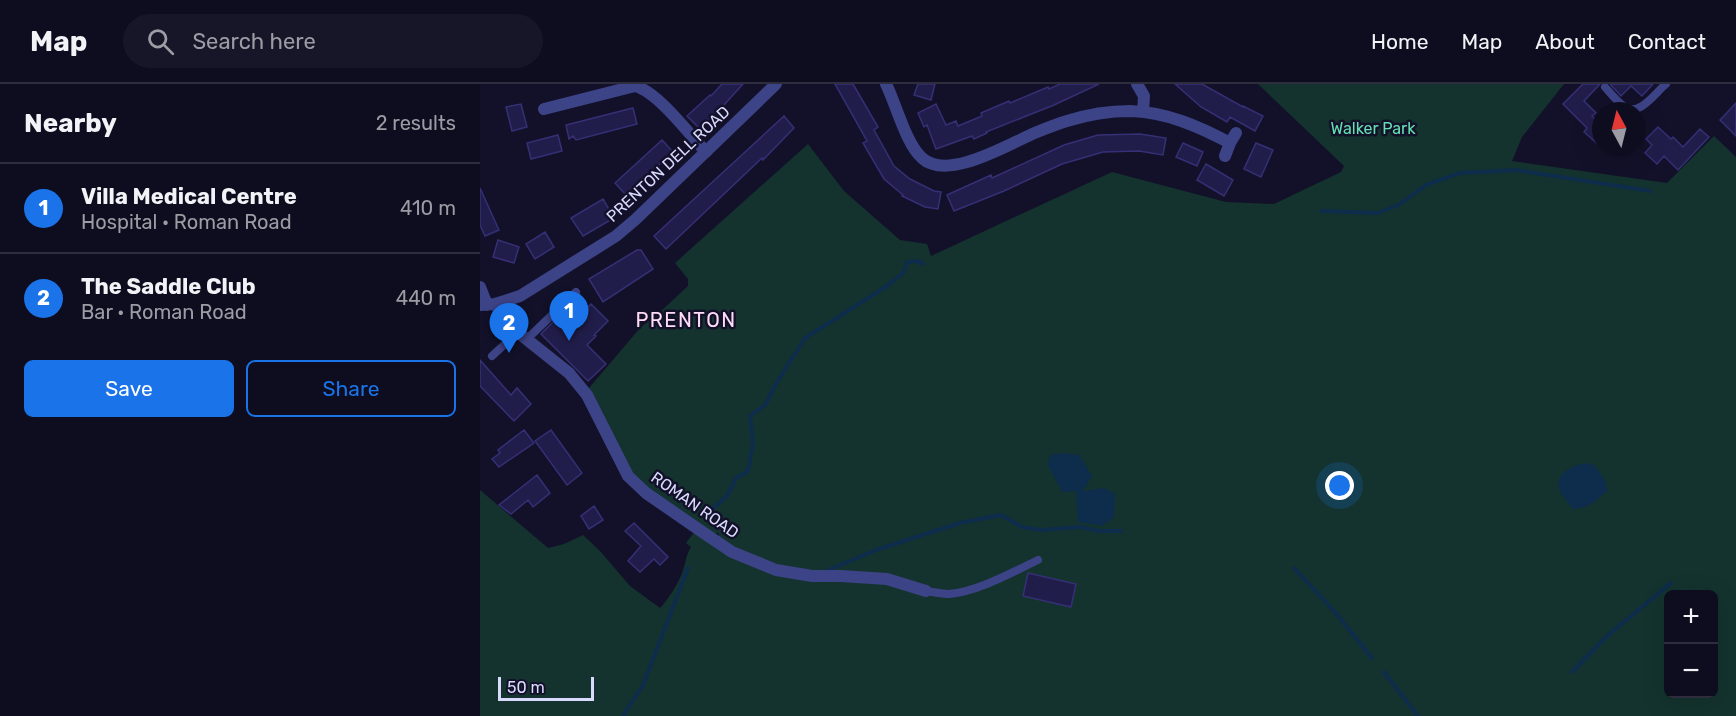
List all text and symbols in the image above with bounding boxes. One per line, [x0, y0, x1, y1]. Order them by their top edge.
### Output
search box [123, 14, 543, 68]
text: Map [30, 25, 87, 58]
icon: search [144, 25, 177, 58]
text: Search here [192, 28, 316, 55]
text: Home [1371, 29, 1428, 54]
text: Map [1461, 29, 1502, 54]
text: About [1535, 29, 1595, 54]
text: Contact [1628, 29, 1706, 54]
street label: PRENTON DELL ROAD [602, 102, 734, 226]
north arrow [1592, 102, 1646, 156]
text: Nearby [24, 108, 117, 139]
text: 2 results [376, 111, 456, 135]
park label: Walker Park [1331, 119, 1416, 138]
text: Villa Medical Centre [81, 183, 297, 210]
text: 1 [39, 196, 48, 220]
text: 410 m [400, 196, 456, 220]
text: Hospital · Roman Road [81, 210, 292, 234]
text: The Saddle Club [81, 273, 256, 300]
text: 2 [37, 286, 50, 310]
text: 440 m [396, 286, 456, 310]
pin: 1 [550, 292, 589, 341]
text: Bar · Roman Road [81, 300, 247, 324]
pin: 2 [489, 304, 528, 353]
district label: PRENTON [635, 308, 737, 332]
button: Save [24, 360, 234, 417]
button: Share [246, 360, 456, 417]
street label: ROMAN ROAD [648, 468, 742, 542]
your location [1325, 471, 1354, 500]
map controls [1664, 590, 1718, 698]
button: + [1664, 590, 1718, 644]
button: − [1664, 644, 1718, 698]
scale bar [498, 674, 594, 702]
text: 50 m [507, 678, 545, 697]

